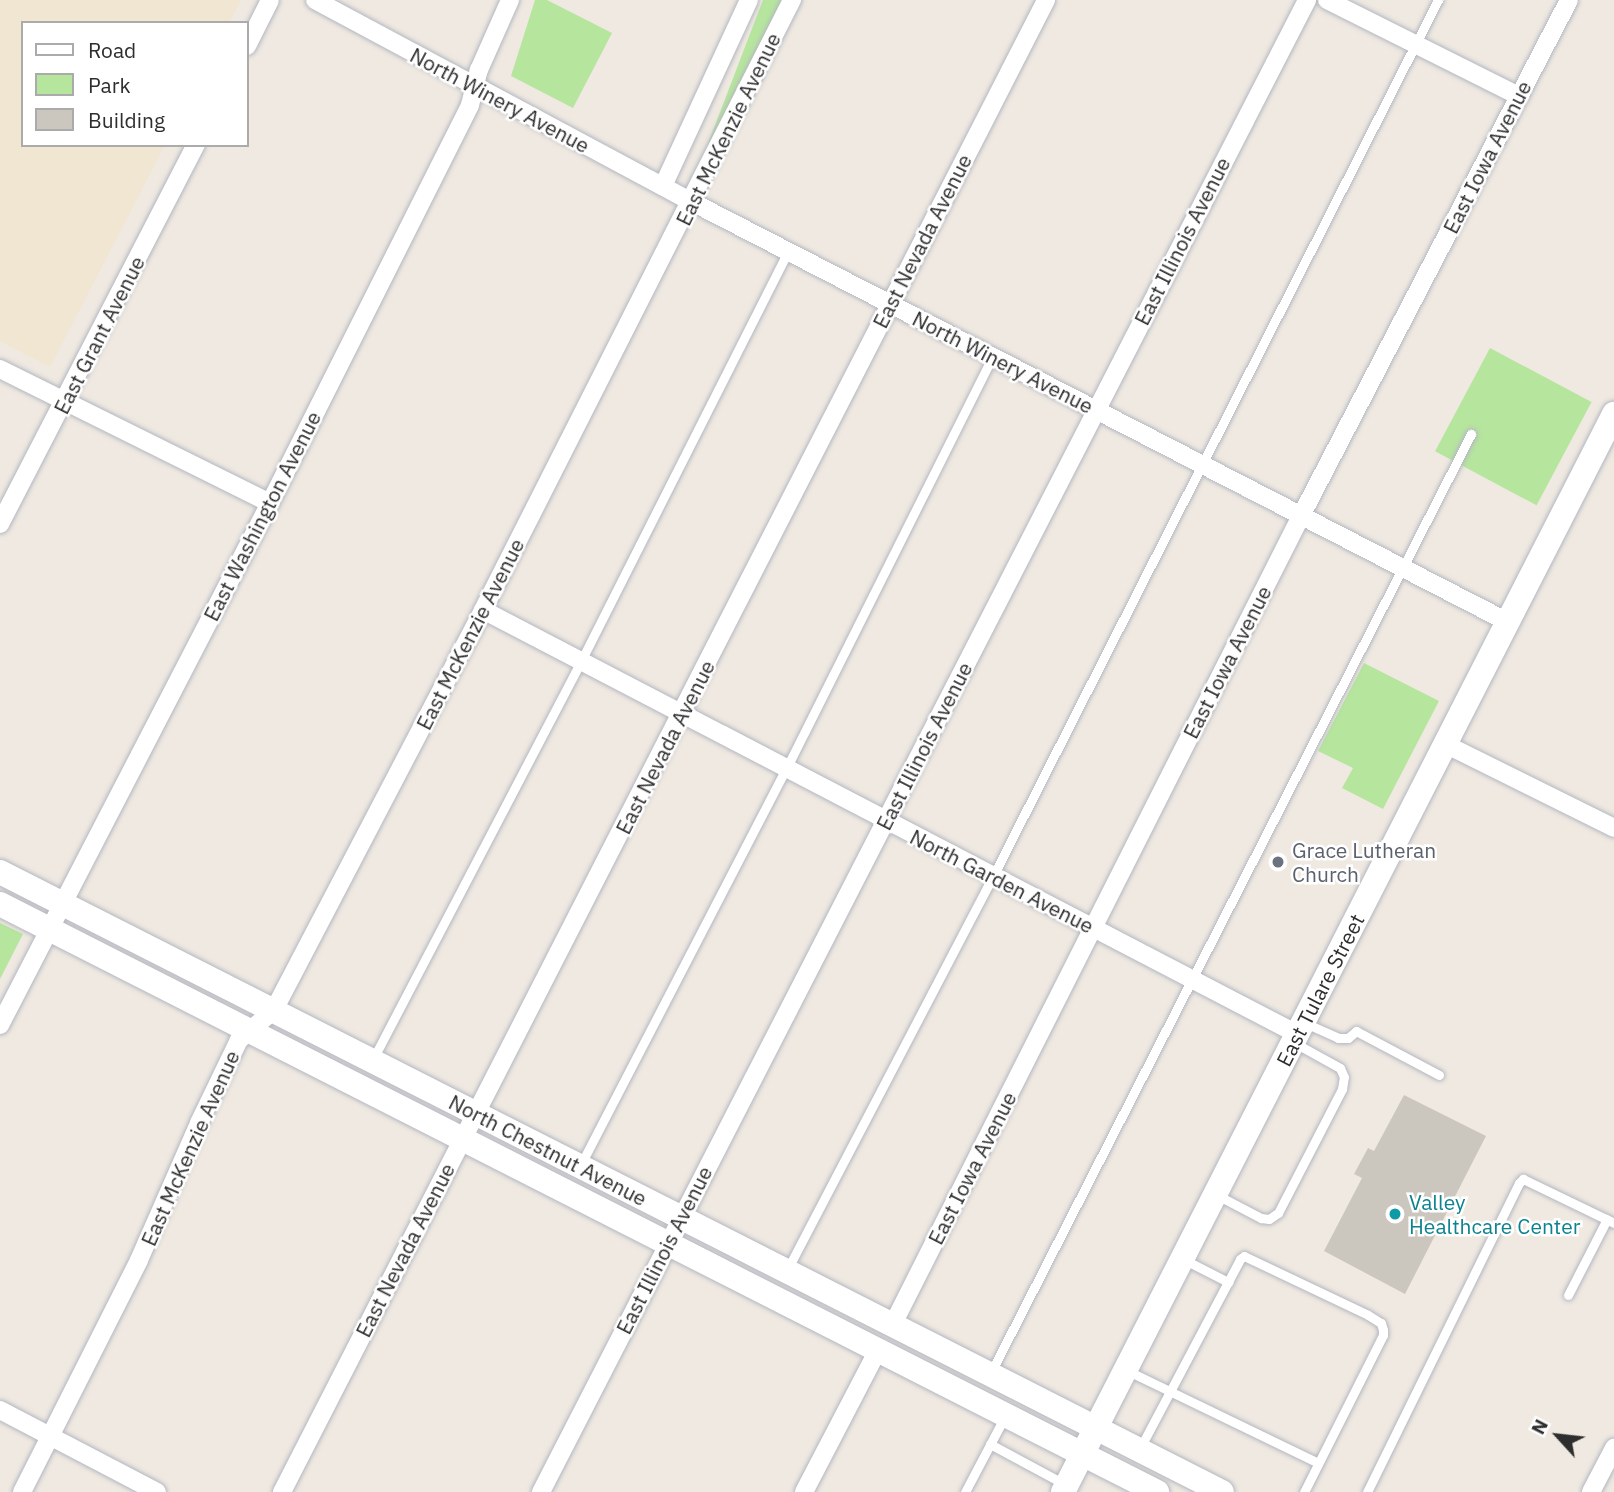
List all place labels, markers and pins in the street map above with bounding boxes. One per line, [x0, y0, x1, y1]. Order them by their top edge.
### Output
place label: Grace Lutheran Church [1292, 837, 1436, 887]
marker: Grace Lutheran Church [1270, 854, 1286, 870]
place label: Valley Healthcare Center [1409, 1189, 1580, 1239]
marker: Valley Healthcare Center [1387, 1206, 1403, 1222]

